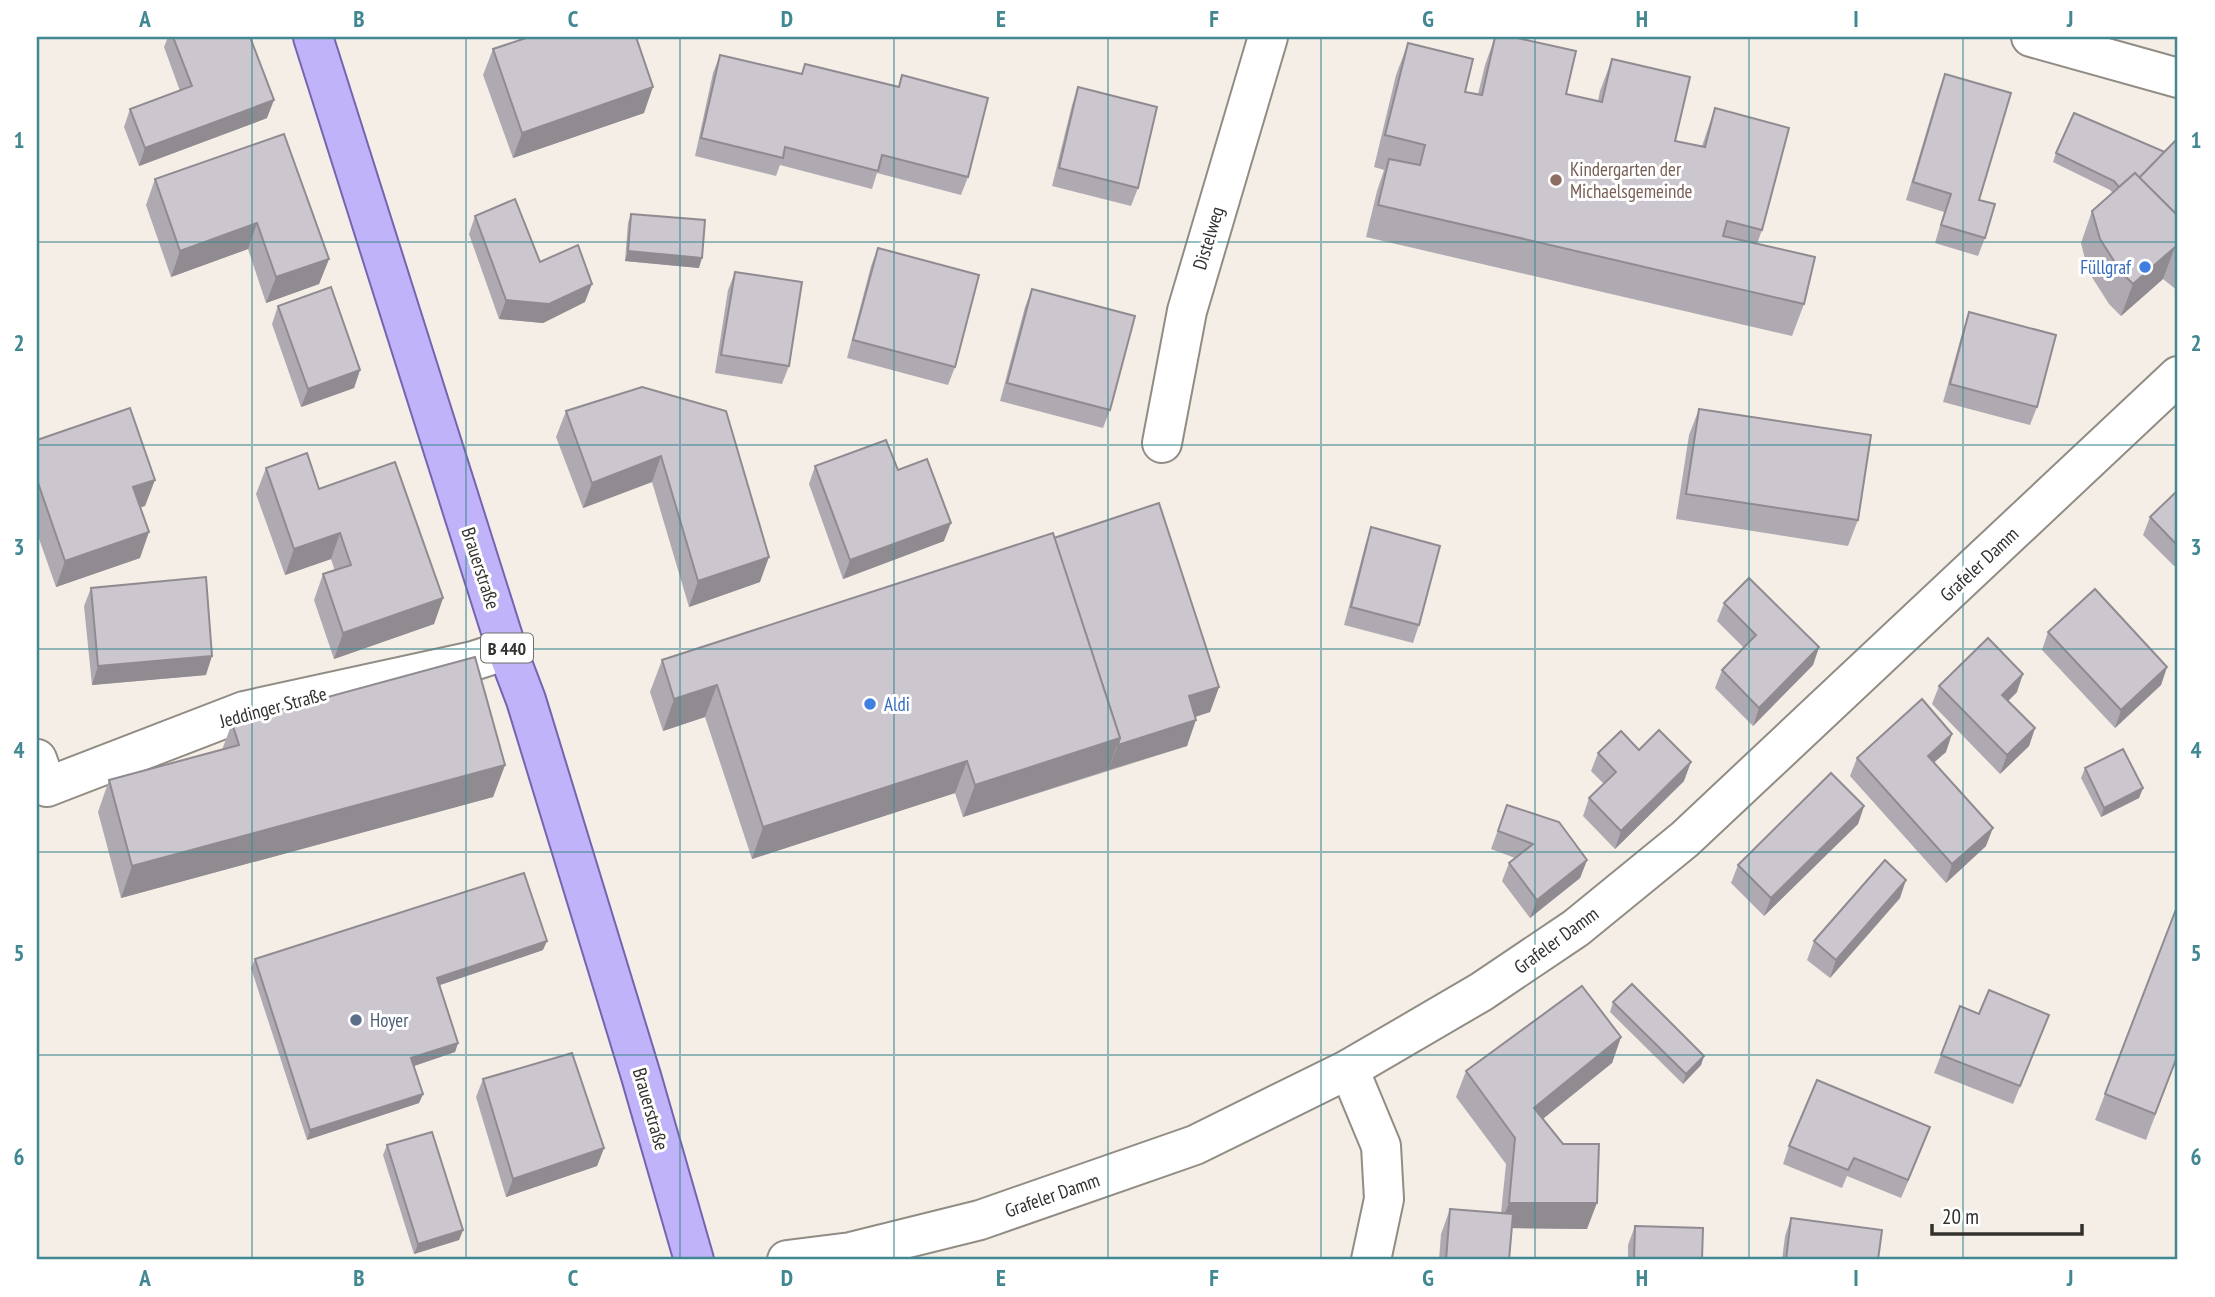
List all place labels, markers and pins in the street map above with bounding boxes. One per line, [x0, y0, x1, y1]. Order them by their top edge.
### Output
place label: Kindergarten der Michaelsgemeinde [1570, 157, 1693, 203]
marker: Kindergarten der Michaelsgemeinde [1548, 172, 1564, 188]
place label: Füllgraf [2080, 255, 2132, 279]
marker: Füllgraf [2137, 259, 2153, 275]
place label: Aldi [884, 692, 910, 716]
marker: Aldi [862, 696, 878, 712]
place label: Hoyer [370, 1008, 409, 1032]
marker: Hoyer [348, 1012, 364, 1028]

